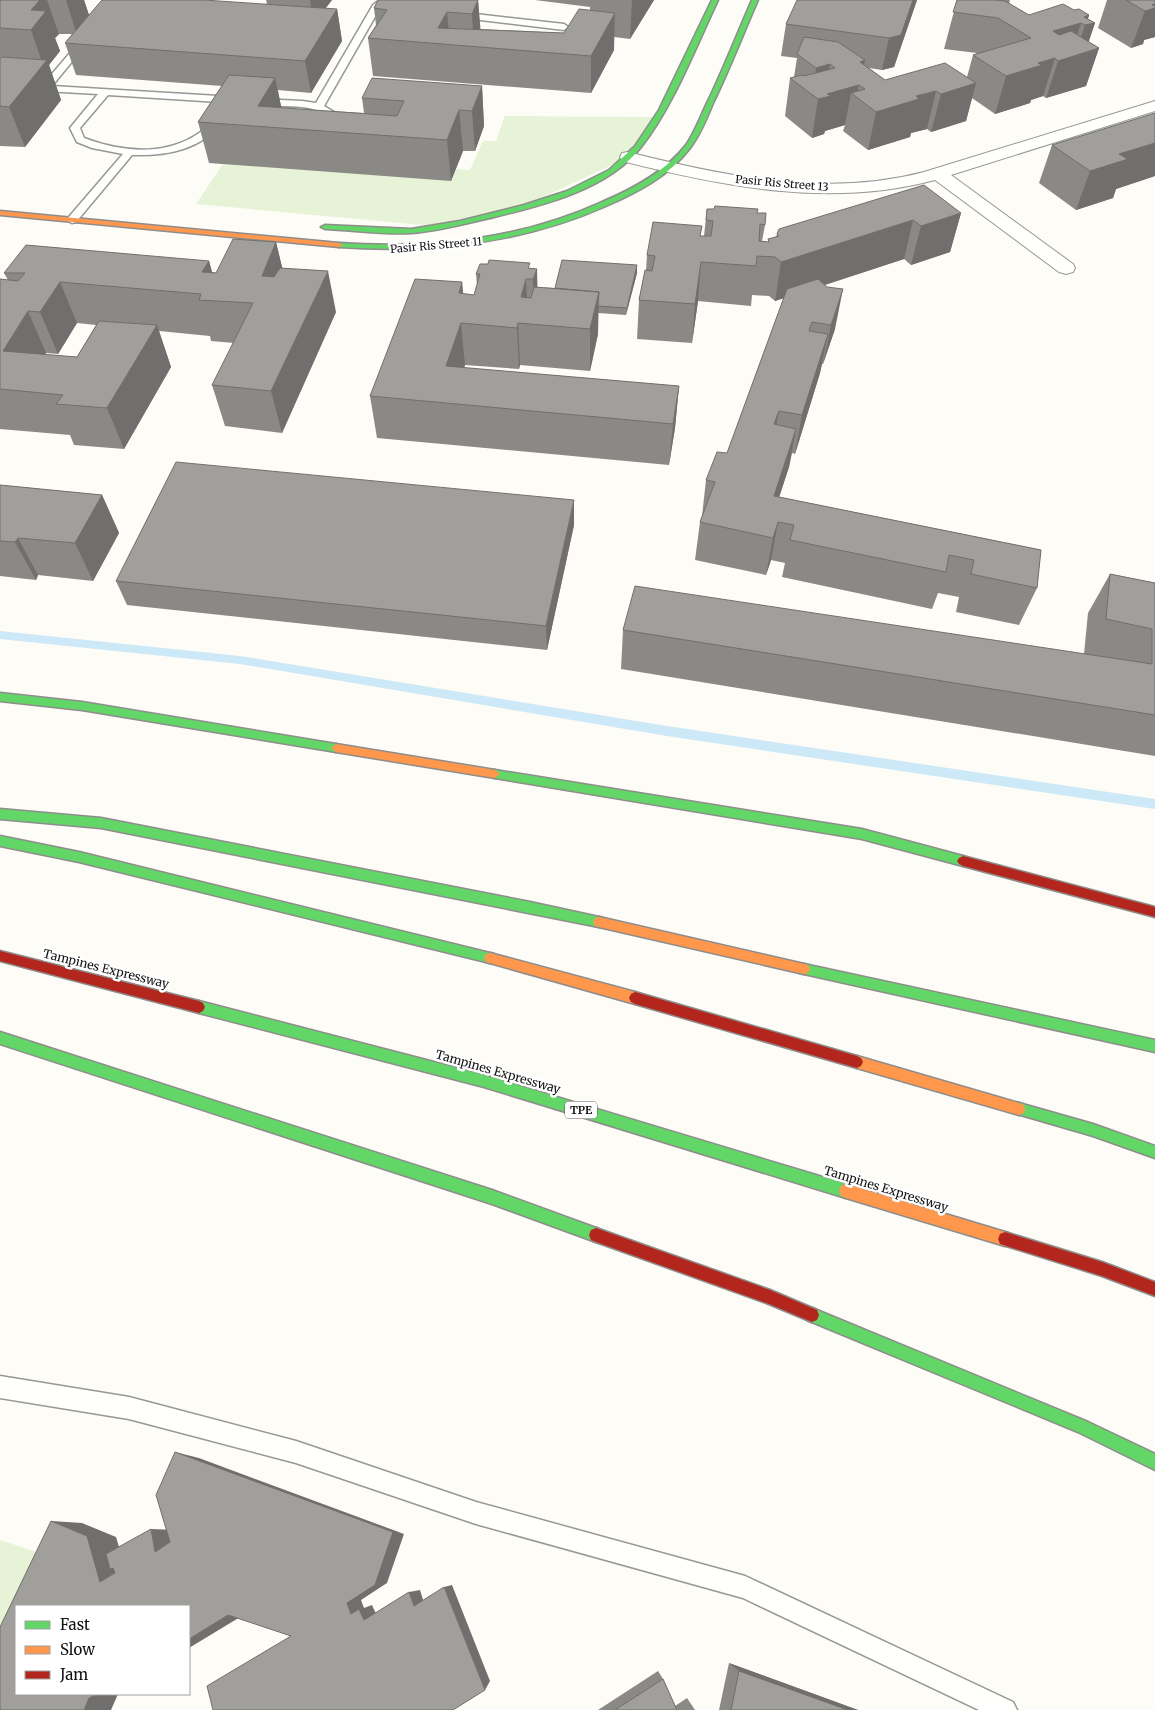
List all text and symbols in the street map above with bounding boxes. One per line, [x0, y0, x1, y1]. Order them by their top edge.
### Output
street label: Pasir Ris Street 13 [735, 172, 829, 194]
street label: Pasir Ris Street 11 [389, 234, 483, 256]
street label: Tampines Expressway [42, 946, 171, 991]
street label: Tampines Expressway [434, 1046, 562, 1097]
road number: TPE [565, 1102, 597, 1118]
street label: Tampines Expressway [822, 1162, 950, 1215]
legend [15, 1605, 190, 1695]
text: Fast [60, 1615, 90, 1634]
text: Slow [60, 1640, 95, 1659]
text: Jam [59, 1665, 88, 1684]

